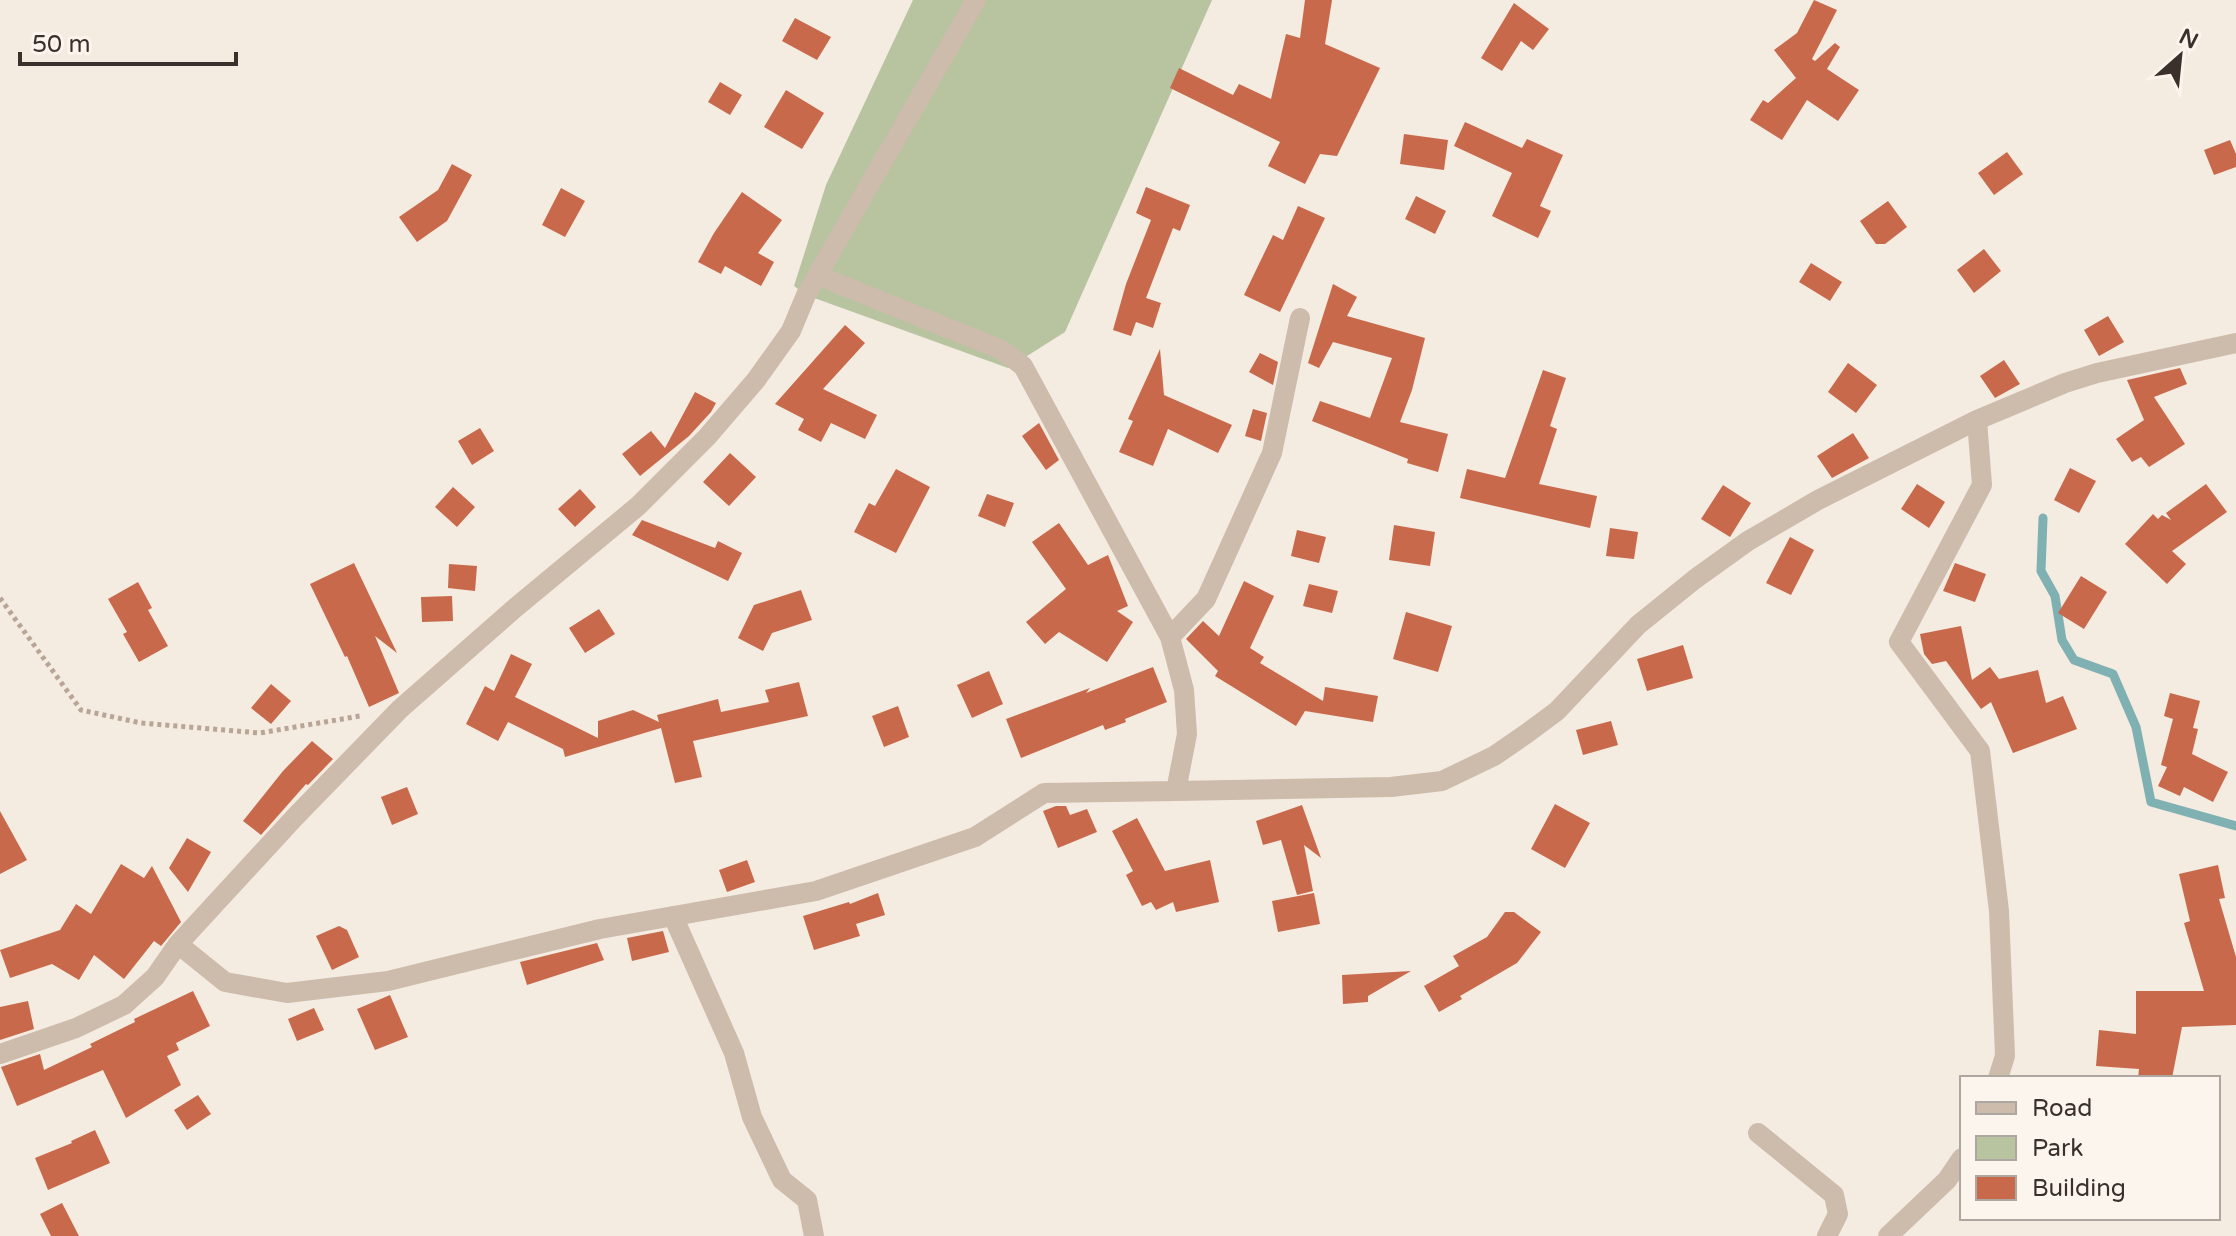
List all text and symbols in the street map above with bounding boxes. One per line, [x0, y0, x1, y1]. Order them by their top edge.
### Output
scale bar [20, 16, 236, 66]
north arrow [2140, 16, 2220, 96]
text: N [2175, 23, 2202, 55]
text: 50 m [32, 30, 90, 59]
legend [1960, 1076, 2220, 1220]
text: Road [2032, 1094, 2092, 1123]
text: Park [2032, 1134, 2083, 1163]
text: Building [2032, 1174, 2126, 1203]

